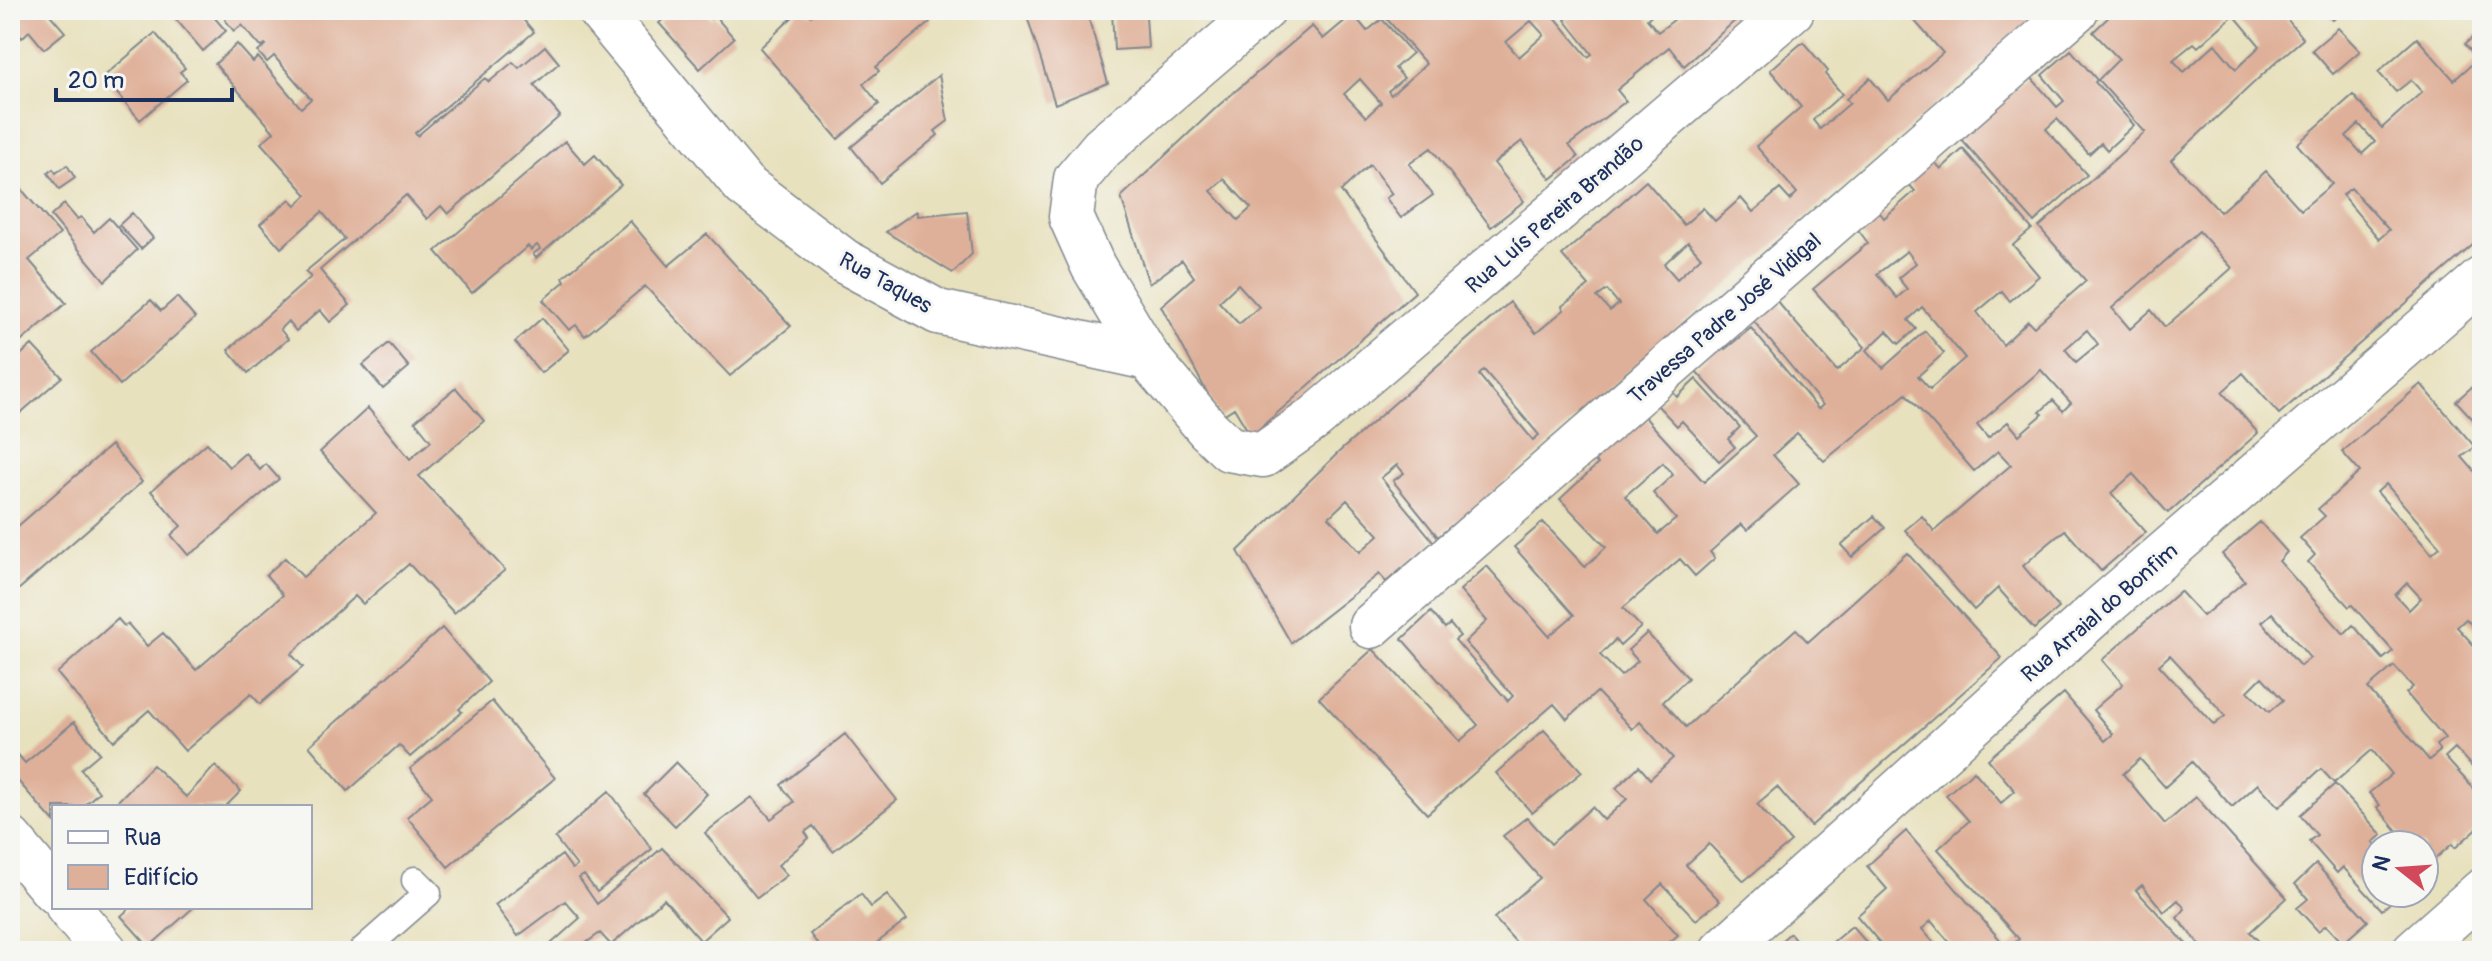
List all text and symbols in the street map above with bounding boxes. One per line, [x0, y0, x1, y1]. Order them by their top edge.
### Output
scale bar [56, 52, 232, 102]
text: 20 m [68, 66, 124, 95]
street label: Rua Luís Pereira Brandão [1460, 129, 1650, 300]
street label: Travessa Padre José Vidigal [1622, 227, 1827, 410]
street label: Rua Taques [834, 246, 937, 320]
street label: Rua Arraial do Bonfim [2015, 537, 2184, 689]
legend [52, 805, 312, 909]
text: Rua [124, 823, 161, 852]
north arrow [2360, 829, 2440, 909]
text: N [2366, 852, 2397, 875]
text: Edifício [124, 863, 198, 892]

